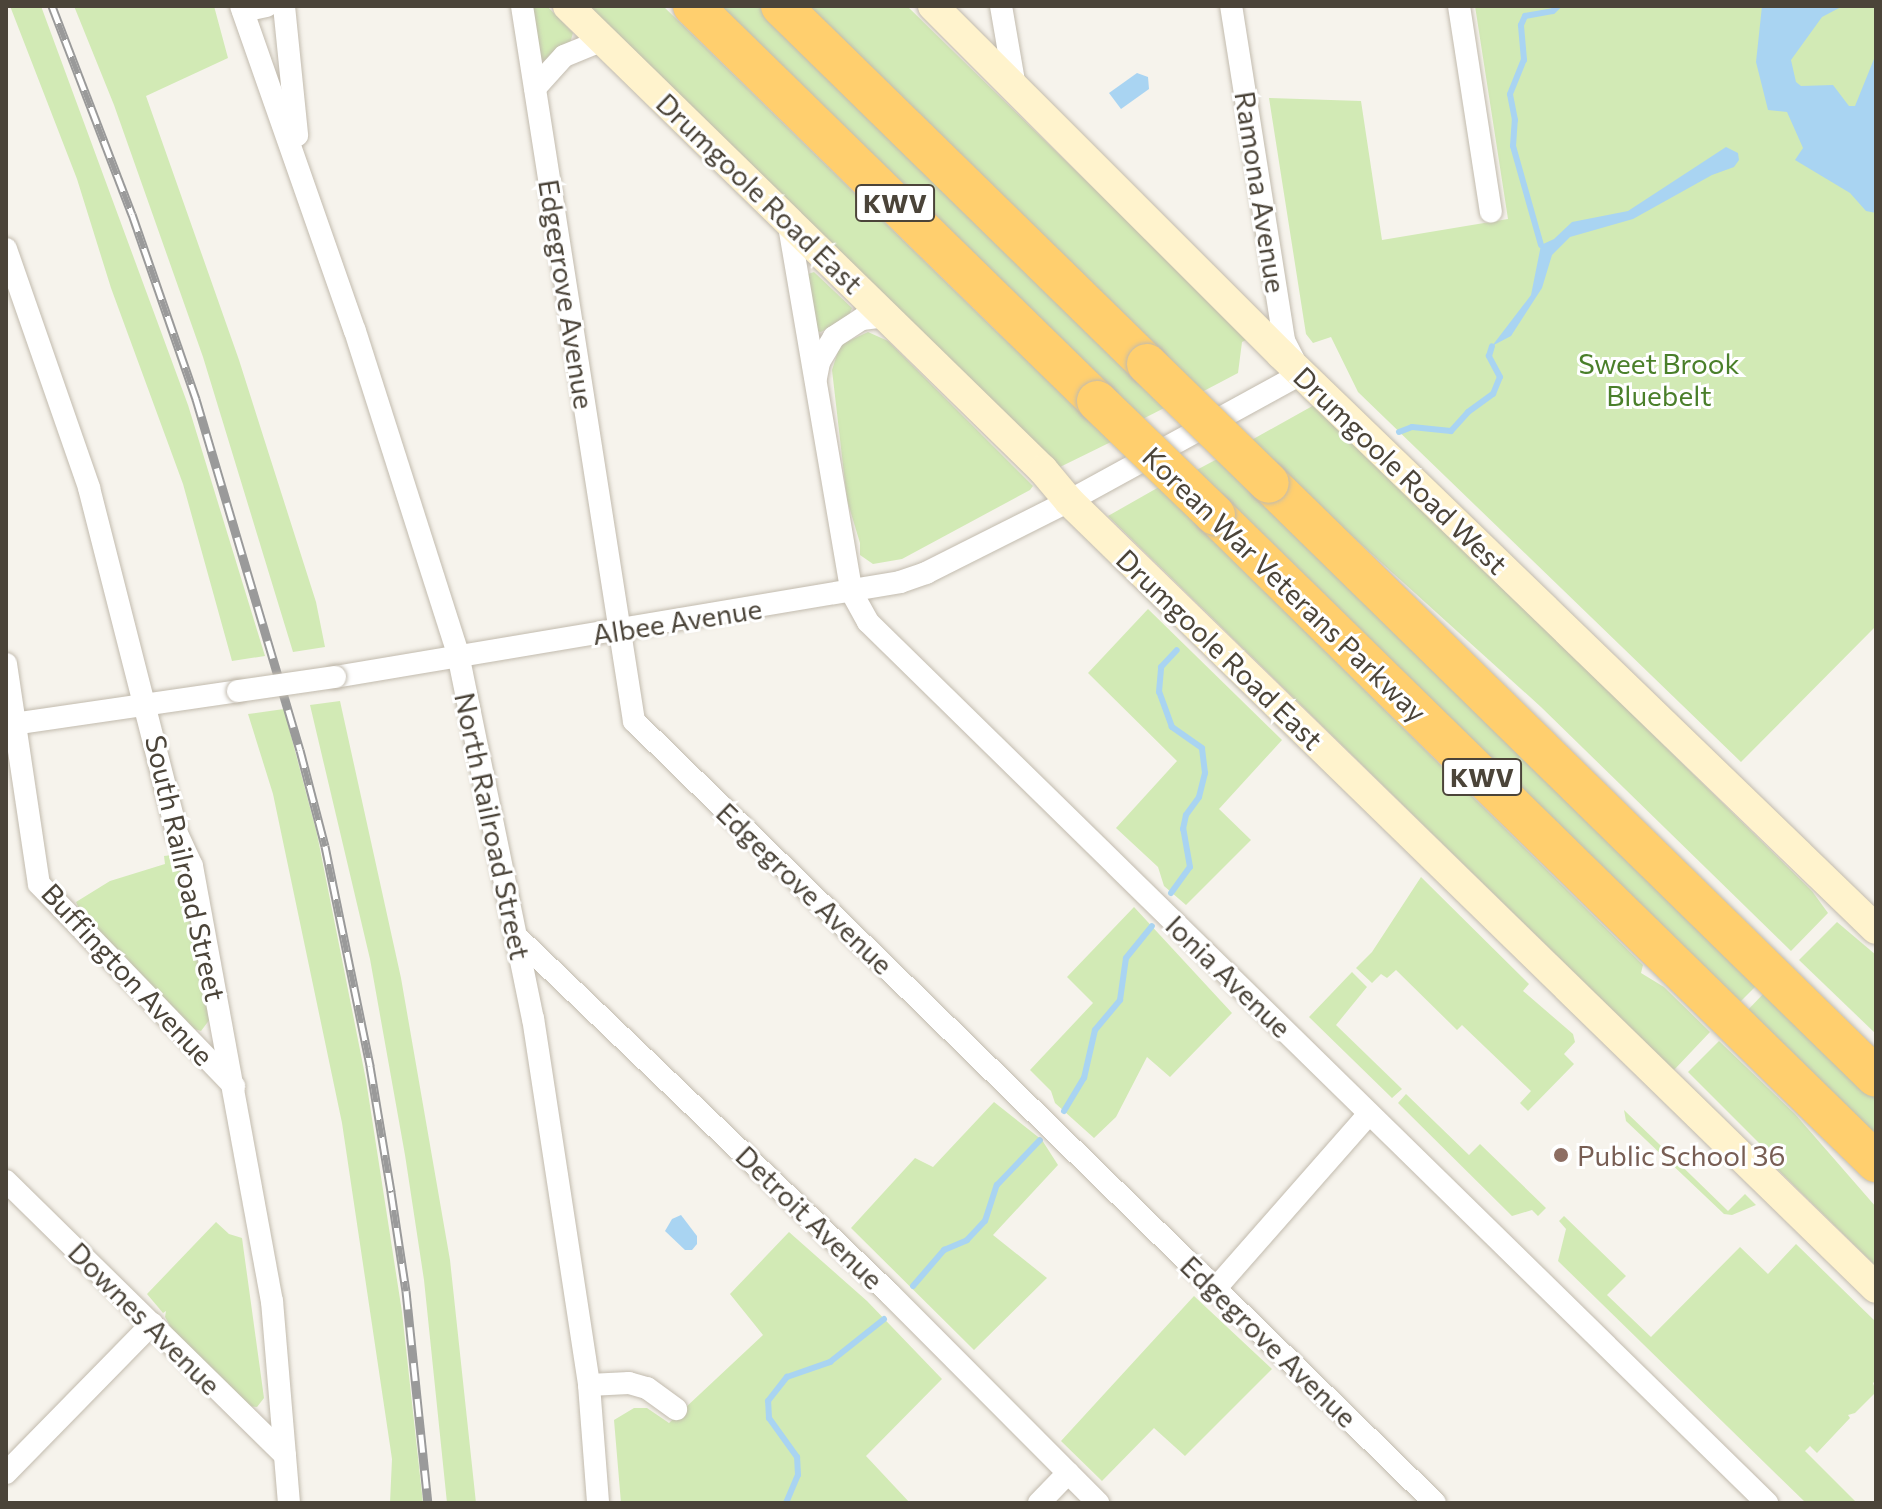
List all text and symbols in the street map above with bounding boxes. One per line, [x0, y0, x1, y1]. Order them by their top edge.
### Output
street label: Drumgoole Road East [650, 86, 870, 300]
street label: Ramona Avenue [1228, 89, 1294, 295]
street label: Edgegrove Avenue [532, 177, 602, 411]
road number: KWV [855, 181, 935, 225]
park label: Sweet Brook Bluebelt [1578, 346, 1740, 412]
street label: Drumgoole Road West [1287, 359, 1515, 581]
street label: Korean War Veterans Parkway [1136, 439, 1434, 729]
street label: Drumgoole Road East [1110, 542, 1330, 756]
street label: Albee Avenue [590, 591, 764, 651]
street label: North Railroad Street [448, 689, 538, 963]
street label: South Railroad Street [139, 732, 233, 1004]
road number: KWV [1442, 755, 1522, 799]
street label: Edgegrove Avenue [710, 795, 900, 981]
street label: Buffington Avenue [35, 876, 221, 1072]
street label: Ionia Avenue [1159, 908, 1299, 1044]
street label: Detroit Avenue [729, 1138, 891, 1296]
place label: Public School 36 [1577, 1138, 1786, 1172]
marker: Public School 36 [1552, 1146, 1570, 1164]
street label: Downes Avenue [62, 1235, 228, 1401]
street label: Edgegrove Avenue [1174, 1248, 1364, 1434]

